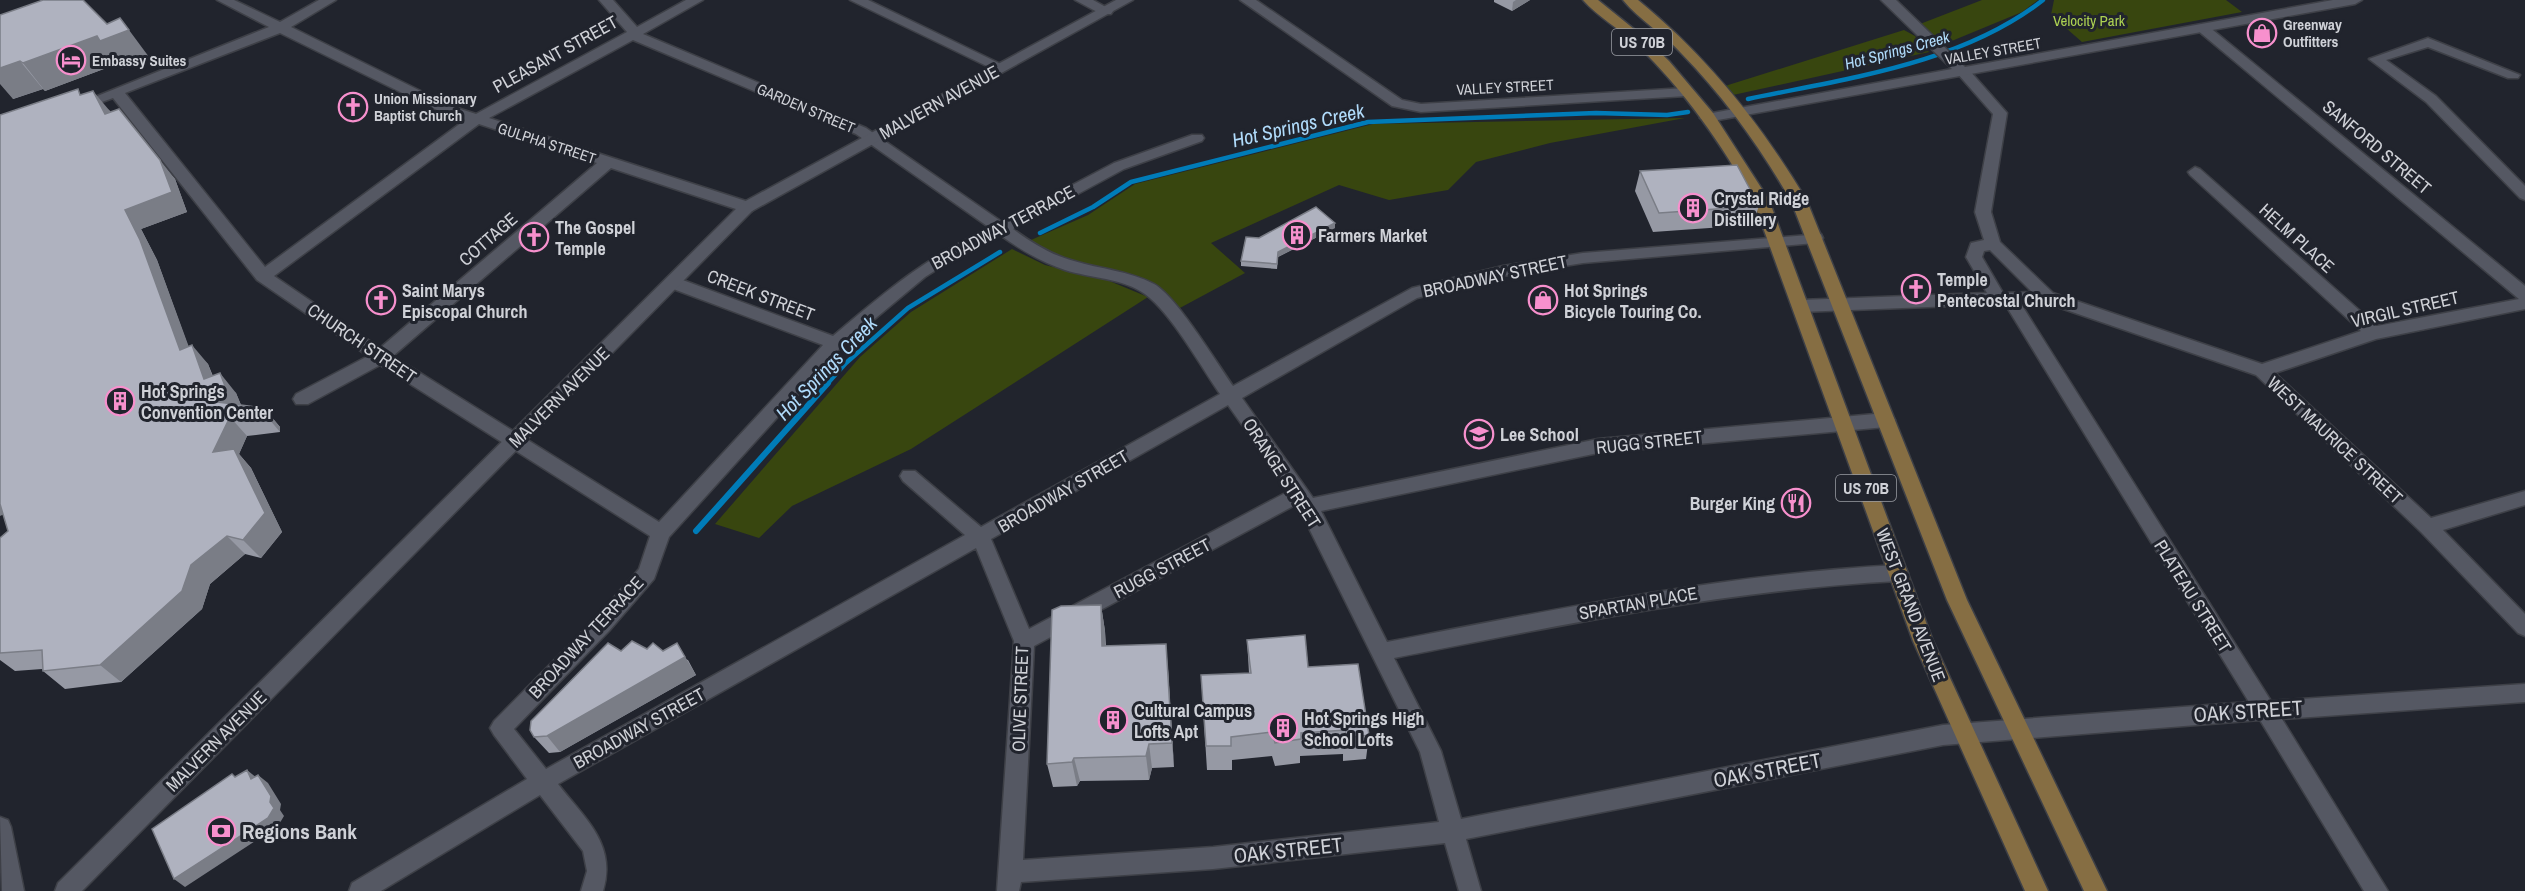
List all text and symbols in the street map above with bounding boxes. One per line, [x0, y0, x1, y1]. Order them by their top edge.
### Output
street label: PLEASANT STREET [488, 9, 622, 99]
park label: Velocity Park [2053, 10, 2126, 31]
place label: Greenway Outfitters [2283, 14, 2342, 52]
shop icon: Greenway Outfitters [2246, 17, 2278, 49]
water label: Hot Springs Creek [1842, 25, 1952, 75]
road number: US 70B [1612, 29, 1672, 55]
street label: VALLEY STREET [1943, 32, 2043, 70]
hotel icon: Embassy Suites [55, 44, 87, 76]
place label: Embassy Suites [92, 50, 187, 71]
street label: MALVERN AVENUE [875, 59, 1003, 145]
street label: VALLEY STREET [1456, 74, 1555, 100]
street label: GARDEN STREET [754, 78, 859, 138]
place label: Union Missionary Baptist Church [374, 88, 477, 126]
church icon: Union Missionary Baptist Church [337, 91, 369, 123]
street label: SANFORD STREET [2317, 94, 2437, 200]
water label: Hot Springs Creek [1229, 96, 1368, 153]
street label: GULPHA STREET [495, 117, 599, 169]
street label: BROADWAY TERRACE [927, 179, 1079, 275]
place label: Crystal Ridge Distillery [1714, 186, 1809, 232]
building icon: Crystal Ridge Distillery [1677, 192, 1709, 224]
street label: HELM PLACE [2254, 197, 2340, 279]
street label: COTTAGE [453, 207, 523, 271]
place label: The Gospel Temple [555, 215, 635, 261]
building icon: Farmers Market [1281, 219, 1313, 251]
church icon: The Gospel Temple [518, 221, 550, 253]
place label: Farmers Market [1318, 223, 1427, 248]
street label: BROADWAY STREET [1421, 249, 1569, 303]
street label: CREEK STREET [704, 263, 818, 327]
place label: Temple Pentecostal Church [1937, 267, 2076, 313]
church icon: Temple Pentecostal Church [1900, 273, 1932, 305]
place label: Saint Marys Episcopal Church [402, 278, 528, 324]
place label: Hot Springs Bicycle Touring Co. [1564, 278, 1702, 324]
church icon: Saint Marys Episcopal Church [365, 284, 397, 316]
shop icon: Hot Springs Bicycle Touring Co. [1527, 284, 1559, 316]
street label: VIRGIL STREET [2348, 284, 2462, 334]
street label: CHURCH STREET [303, 297, 421, 389]
water label: Hot Springs Creek [769, 310, 883, 426]
street label: MALVERN AVENUE [503, 341, 615, 453]
street label: WEST MAURICE STREET [2262, 371, 2408, 509]
place label: Hot Springs Convention Center [141, 379, 273, 425]
building icon: Hot Springs Convention Center [104, 385, 136, 417]
street label: ORANGE STREET [1237, 413, 1327, 533]
school or university icon: Lee School [1463, 418, 1495, 450]
place label: Lee School [1500, 422, 1579, 447]
street label: RUGG STREET [1595, 424, 1703, 460]
street label: BROADWAY STREET [993, 444, 1133, 538]
road number: US 70B [1836, 475, 1896, 501]
restaurant icon: Burger King [1780, 487, 1812, 519]
place label: Burger King [1690, 491, 1775, 516]
street label: WEST GRAND AVENUE [1870, 525, 1952, 685]
street label: RUGG STREET [1109, 532, 1215, 604]
street label: PLATEAU STREET [2148, 535, 2238, 657]
street label: BROADWAY TERRACE [523, 570, 649, 704]
street label: SPARTAN PLACE [1577, 580, 1699, 626]
street label: OLIVE STREET [1006, 646, 1034, 752]
street label: BROADWAY STREET [569, 682, 709, 774]
street label: MALVERN AVENUE [160, 685, 272, 797]
street label: OAK STREET [2193, 693, 2304, 729]
place label: Cultural Campus Lofts Apt [1134, 698, 1252, 744]
building icon: Cultural Campus Lofts Apt [1097, 704, 1129, 736]
place label: Hot Springs High School Lofts [1304, 706, 1425, 752]
building icon: Hot Springs High School Lofts [1267, 712, 1299, 744]
street label: OAK STREET [1711, 745, 1824, 795]
bank icon: Regions Bank [205, 815, 237, 847]
place label: Regions Bank [242, 817, 357, 846]
street label: OAK STREET [1232, 830, 1344, 870]

